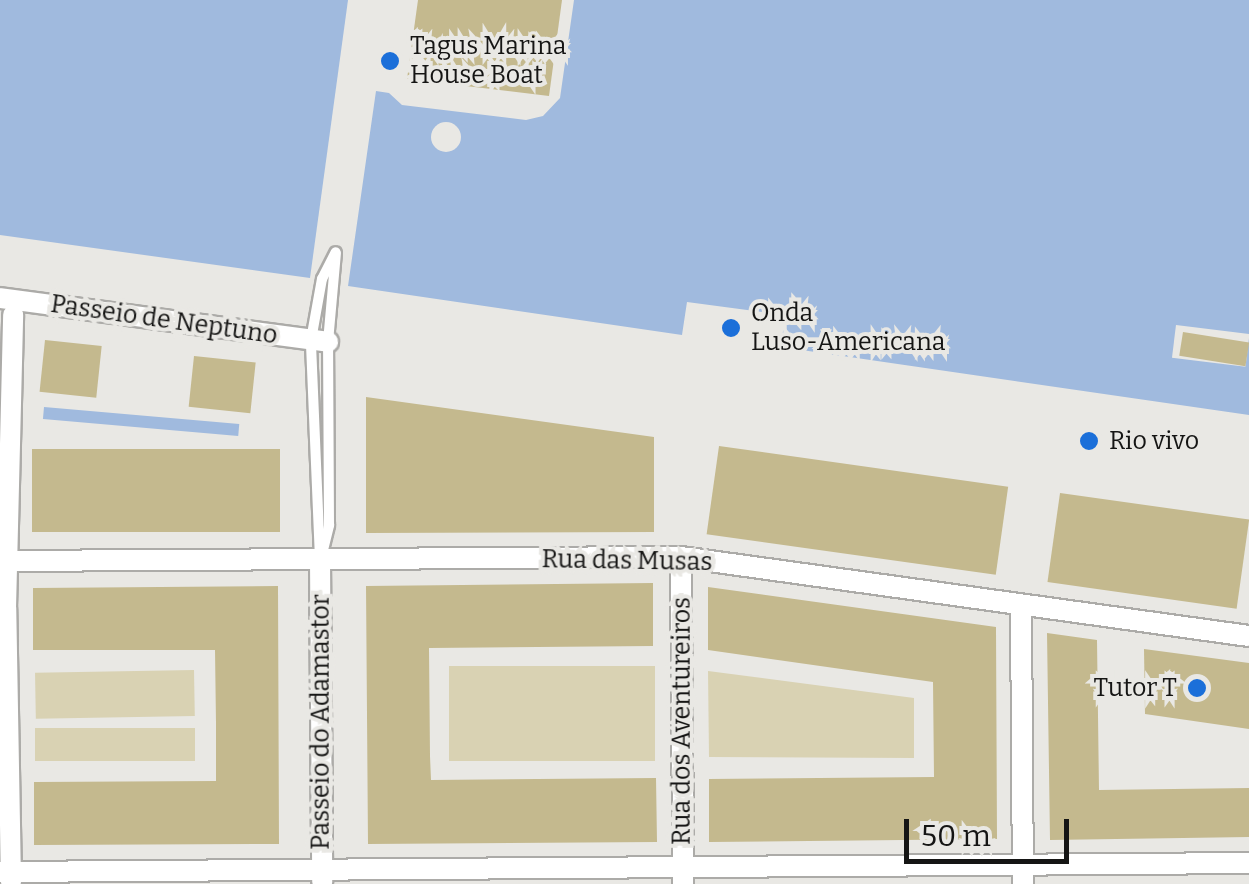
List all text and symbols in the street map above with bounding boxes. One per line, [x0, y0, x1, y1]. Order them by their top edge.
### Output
place label: Tagus Marina House Boat [410, 32, 567, 91]
marker: Tagus Marina House Boat [379, 50, 401, 72]
street label: Passeio de Neptuno [49, 289, 279, 351]
place label: Onda Luso-Americana [751, 299, 945, 358]
marker: Onda Luso-Americana [720, 317, 742, 339]
place label: Rio vivo [1109, 426, 1199, 456]
marker: Rio vivo [1078, 430, 1100, 452]
street label: Rua das Musas [541, 545, 713, 577]
street label: Passeio do Adamastor [306, 594, 336, 850]
street label: Rua dos Aventureiros [667, 597, 697, 845]
place label: Tutor T [1094, 673, 1177, 703]
marker: Tutor T [1186, 677, 1208, 699]
scale bar [909, 799, 1074, 861]
text: 50 m [921, 818, 991, 854]

